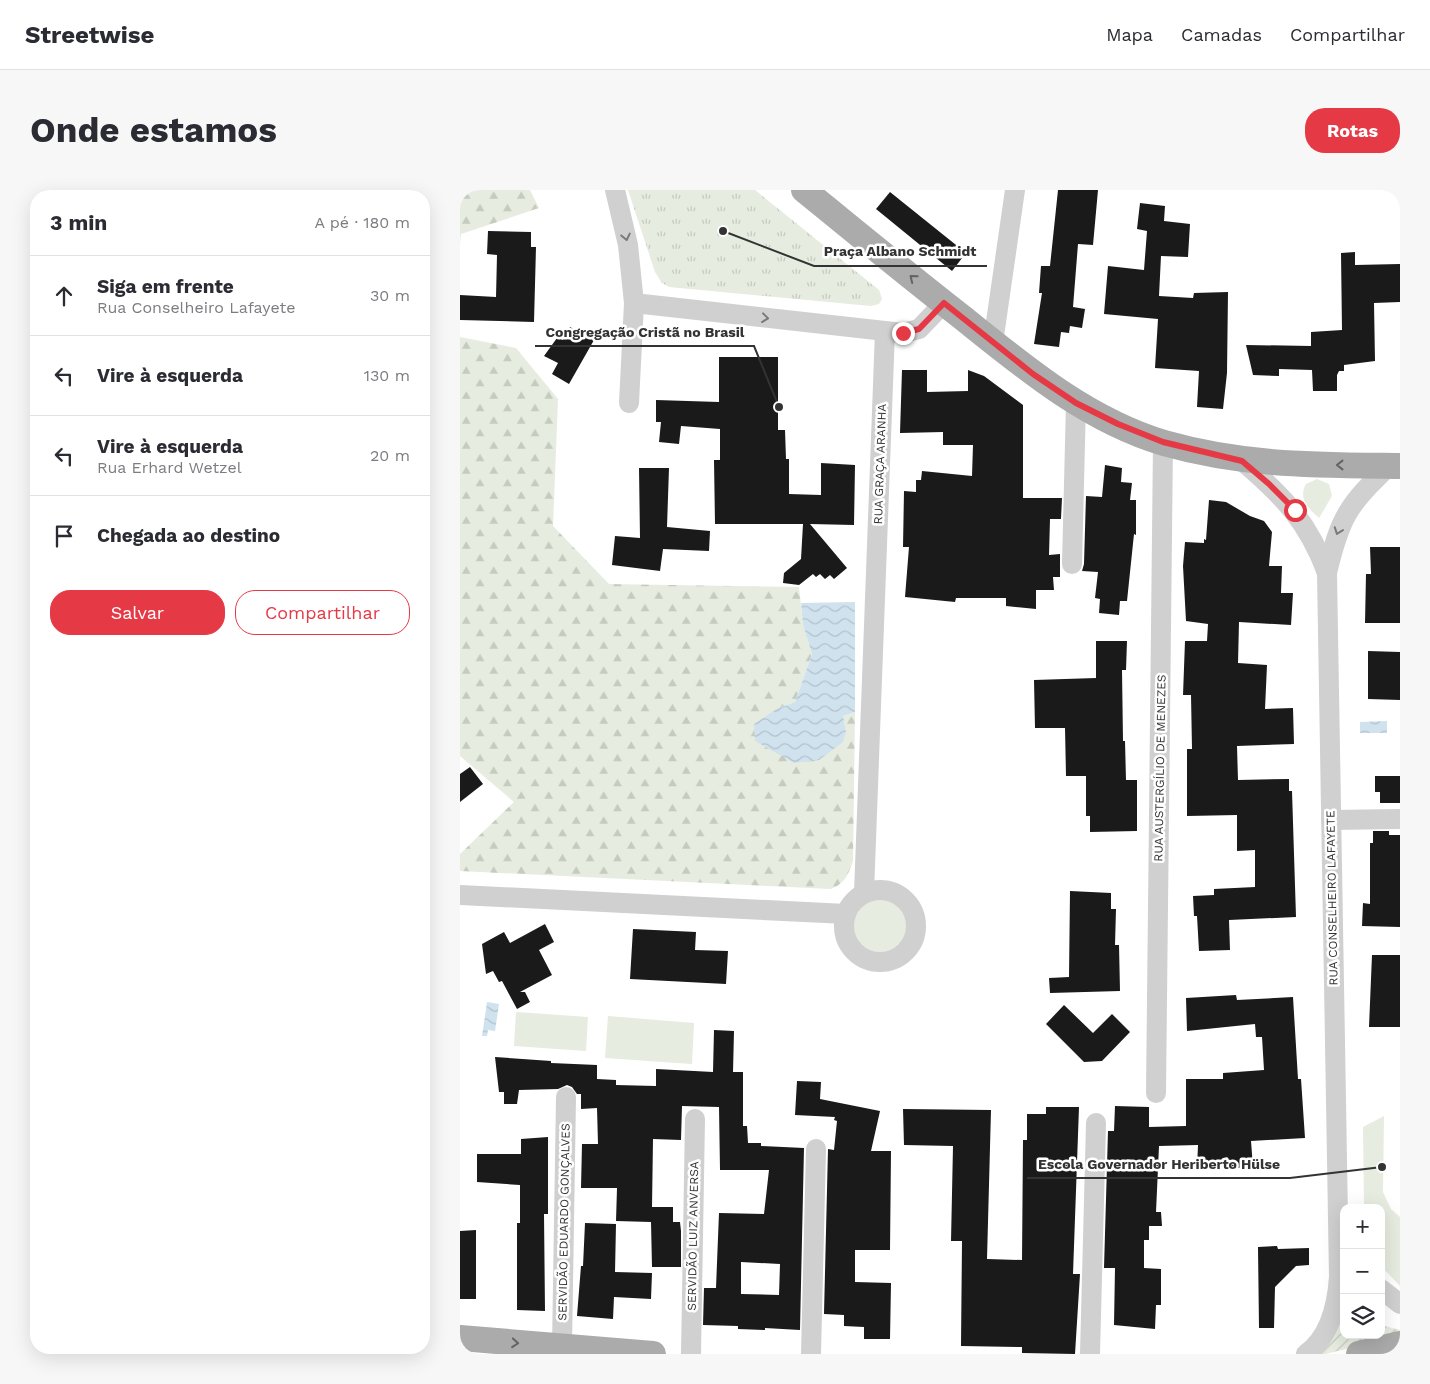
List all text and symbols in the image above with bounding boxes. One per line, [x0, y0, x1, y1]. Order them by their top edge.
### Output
text: Streetwise [25, 21, 154, 49]
text: Mapa [1106, 24, 1153, 45]
text: Camadas [1181, 24, 1262, 45]
text: Compartilhar [1290, 24, 1405, 45]
button: Rotas [1305, 108, 1400, 153]
text: Onde estamos [30, 109, 277, 151]
text: 3 min [50, 210, 107, 235]
text: A pé · 180 m [314, 213, 410, 232]
one-way arrow [621, 233, 631, 242]
callout: Praça Albano Schmidt [814, 237, 987, 266]
text: Praça Albano Schmidt [824, 243, 976, 259]
text: Siga em frente [97, 275, 234, 298]
one-way arrow [910, 275, 919, 284]
icon: ahead [50, 282, 78, 310]
text: 30 m [370, 286, 410, 305]
text: Rua Conselheiro Lafayete [97, 298, 295, 317]
one-way arrow [761, 312, 769, 323]
callout: Congregação Cristã no Brasil [535, 317, 754, 346]
route end [892, 322, 915, 345]
text: Congregação Cristã no Brasil [546, 324, 745, 340]
icon: left [50, 362, 78, 390]
text: Vire à esquerda [97, 364, 243, 387]
text: 130 m [364, 366, 410, 385]
street label: RUA GRAÇA ARANHA [871, 403, 889, 525]
text: Vire à esquerda [97, 435, 243, 458]
icon: left [50, 442, 78, 470]
text: 20 m [370, 446, 410, 465]
text: Rua Erhard Wetzel [97, 458, 242, 477]
one-way arrow [1336, 460, 1344, 470]
route start [1284, 499, 1307, 522]
icon: arrive [50, 522, 78, 550]
text: Chegada ao destino [97, 524, 280, 547]
one-way arrow [1334, 526, 1344, 535]
button: Salvar [50, 590, 225, 635]
button: Compartilhar [235, 590, 410, 635]
street label: RUA AUSTERGÍLIO DE MENEZES [1151, 674, 1169, 862]
street label: RUA CONSELHEIRO LAFAYETE [1323, 810, 1341, 986]
street label: SERVIDÃO EDUARDO GONÇALVES [555, 1123, 573, 1321]
callout: Escola Governador Heriberto Hülse [1027, 1149, 1290, 1178]
text: Escola Governador Heriberto Hülse [1038, 1156, 1280, 1172]
street label: SERVIDÃO LUIZ ANVERSA [685, 1161, 701, 1311]
map controls [1340, 1204, 1385, 1339]
button: + [1340, 1204, 1385, 1249]
button: − [1340, 1249, 1385, 1294]
button: layers [1340, 1294, 1385, 1339]
one-way arrow [512, 1337, 520, 1348]

